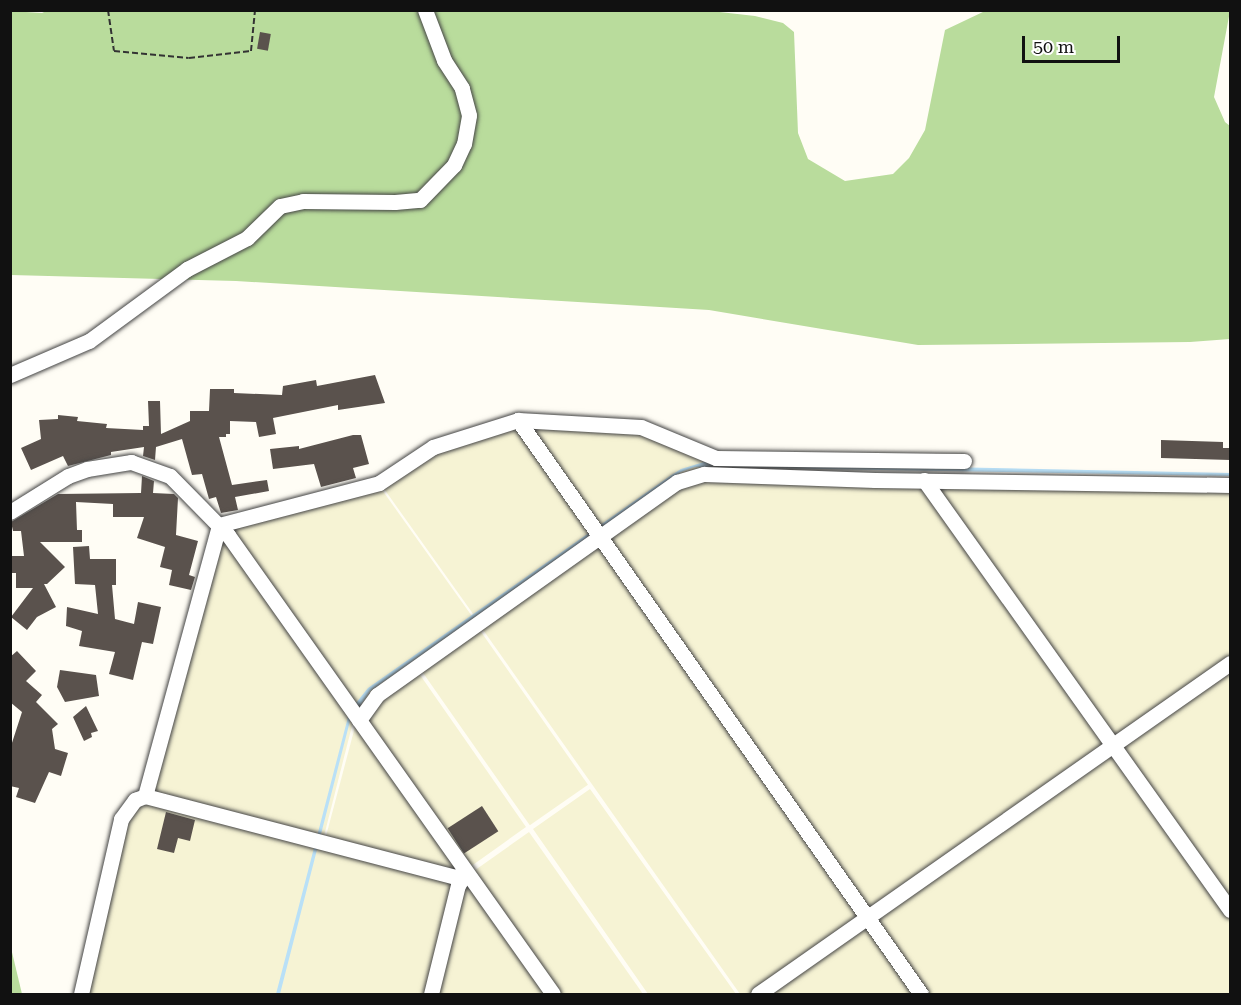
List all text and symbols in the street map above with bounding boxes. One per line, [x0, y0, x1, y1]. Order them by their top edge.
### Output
scale bar [1025, 24, 1122, 62]
text: 50 m [1033, 36, 1074, 57]

